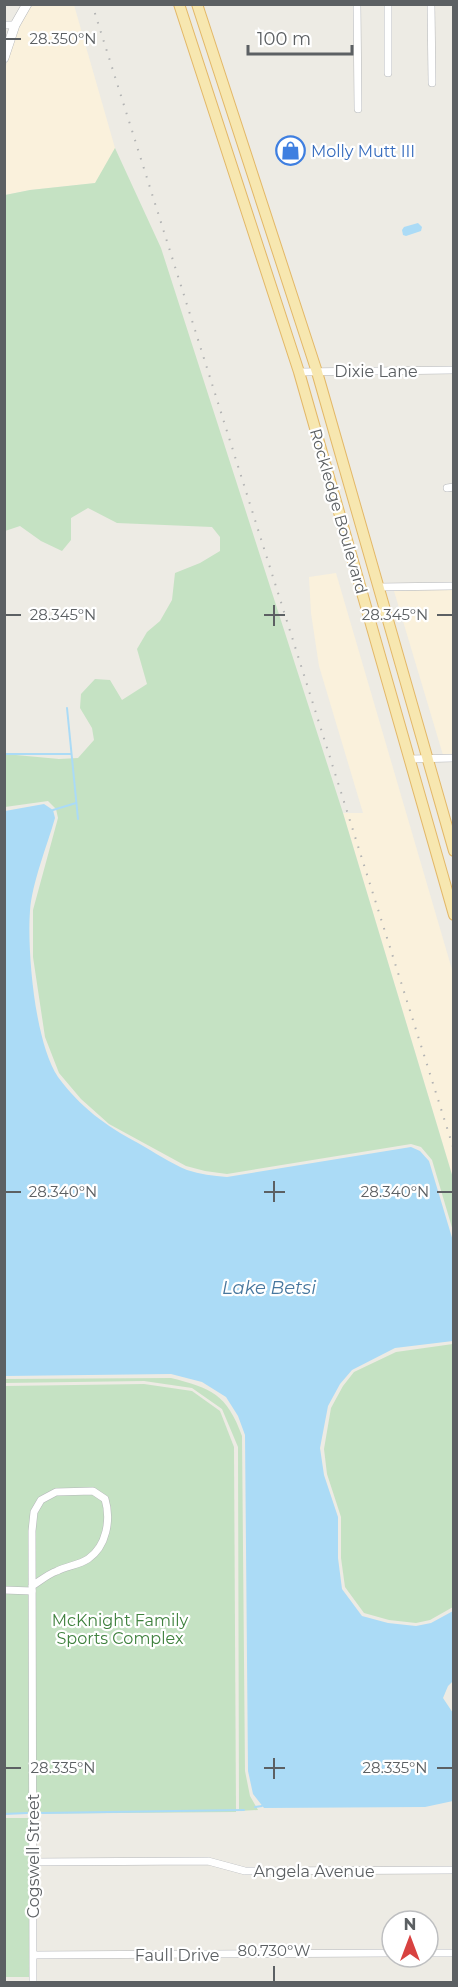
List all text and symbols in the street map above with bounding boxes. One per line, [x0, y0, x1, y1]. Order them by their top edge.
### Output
scale bar [248, 18, 352, 56]
text: 100 m [257, 28, 311, 50]
text: 28.350°N [30, 29, 96, 48]
shop icon: Molly Mutt III [274, 135, 306, 167]
place label: Molly Mutt III [311, 142, 415, 161]
street label: Dixie Lane [334, 362, 418, 381]
street label: Rockledge Boulevard [306, 426, 371, 596]
text: 28.345°N [30, 605, 96, 624]
text: 28.345°N [362, 605, 428, 624]
text: 28.340°N [29, 1182, 97, 1201]
text: 28.340°N [361, 1182, 429, 1201]
water label: Lake Betsi [222, 1277, 316, 1299]
park label: McKnight Family Sports Complex [52, 1611, 189, 1648]
text: 28.335°N [30, 1758, 96, 1777]
text: 28.335°N [362, 1758, 428, 1777]
street label: Cogswell Street [24, 1793, 43, 1918]
street label: Angela Avenue [253, 1862, 375, 1881]
north arrow [380, 1909, 440, 1969]
text: N [404, 1915, 416, 1934]
text: 80.730°W [238, 1941, 311, 1960]
street label: Faull Drive [135, 1946, 219, 1965]

